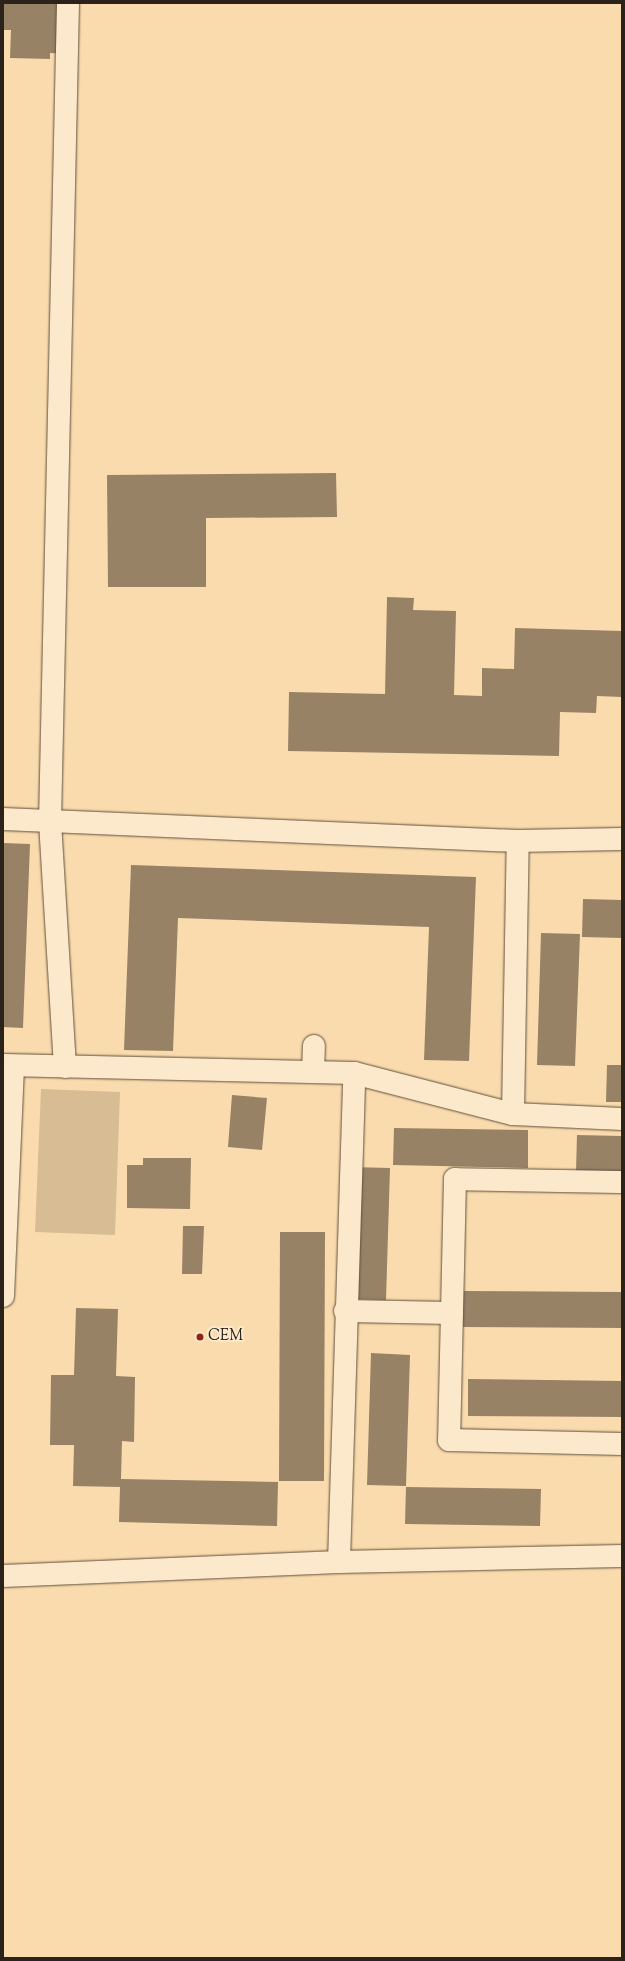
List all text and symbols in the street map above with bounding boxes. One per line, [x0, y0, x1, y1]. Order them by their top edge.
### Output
place label: CEM [208, 1328, 243, 1346]
marker: CEM [195, 1332, 205, 1342]

